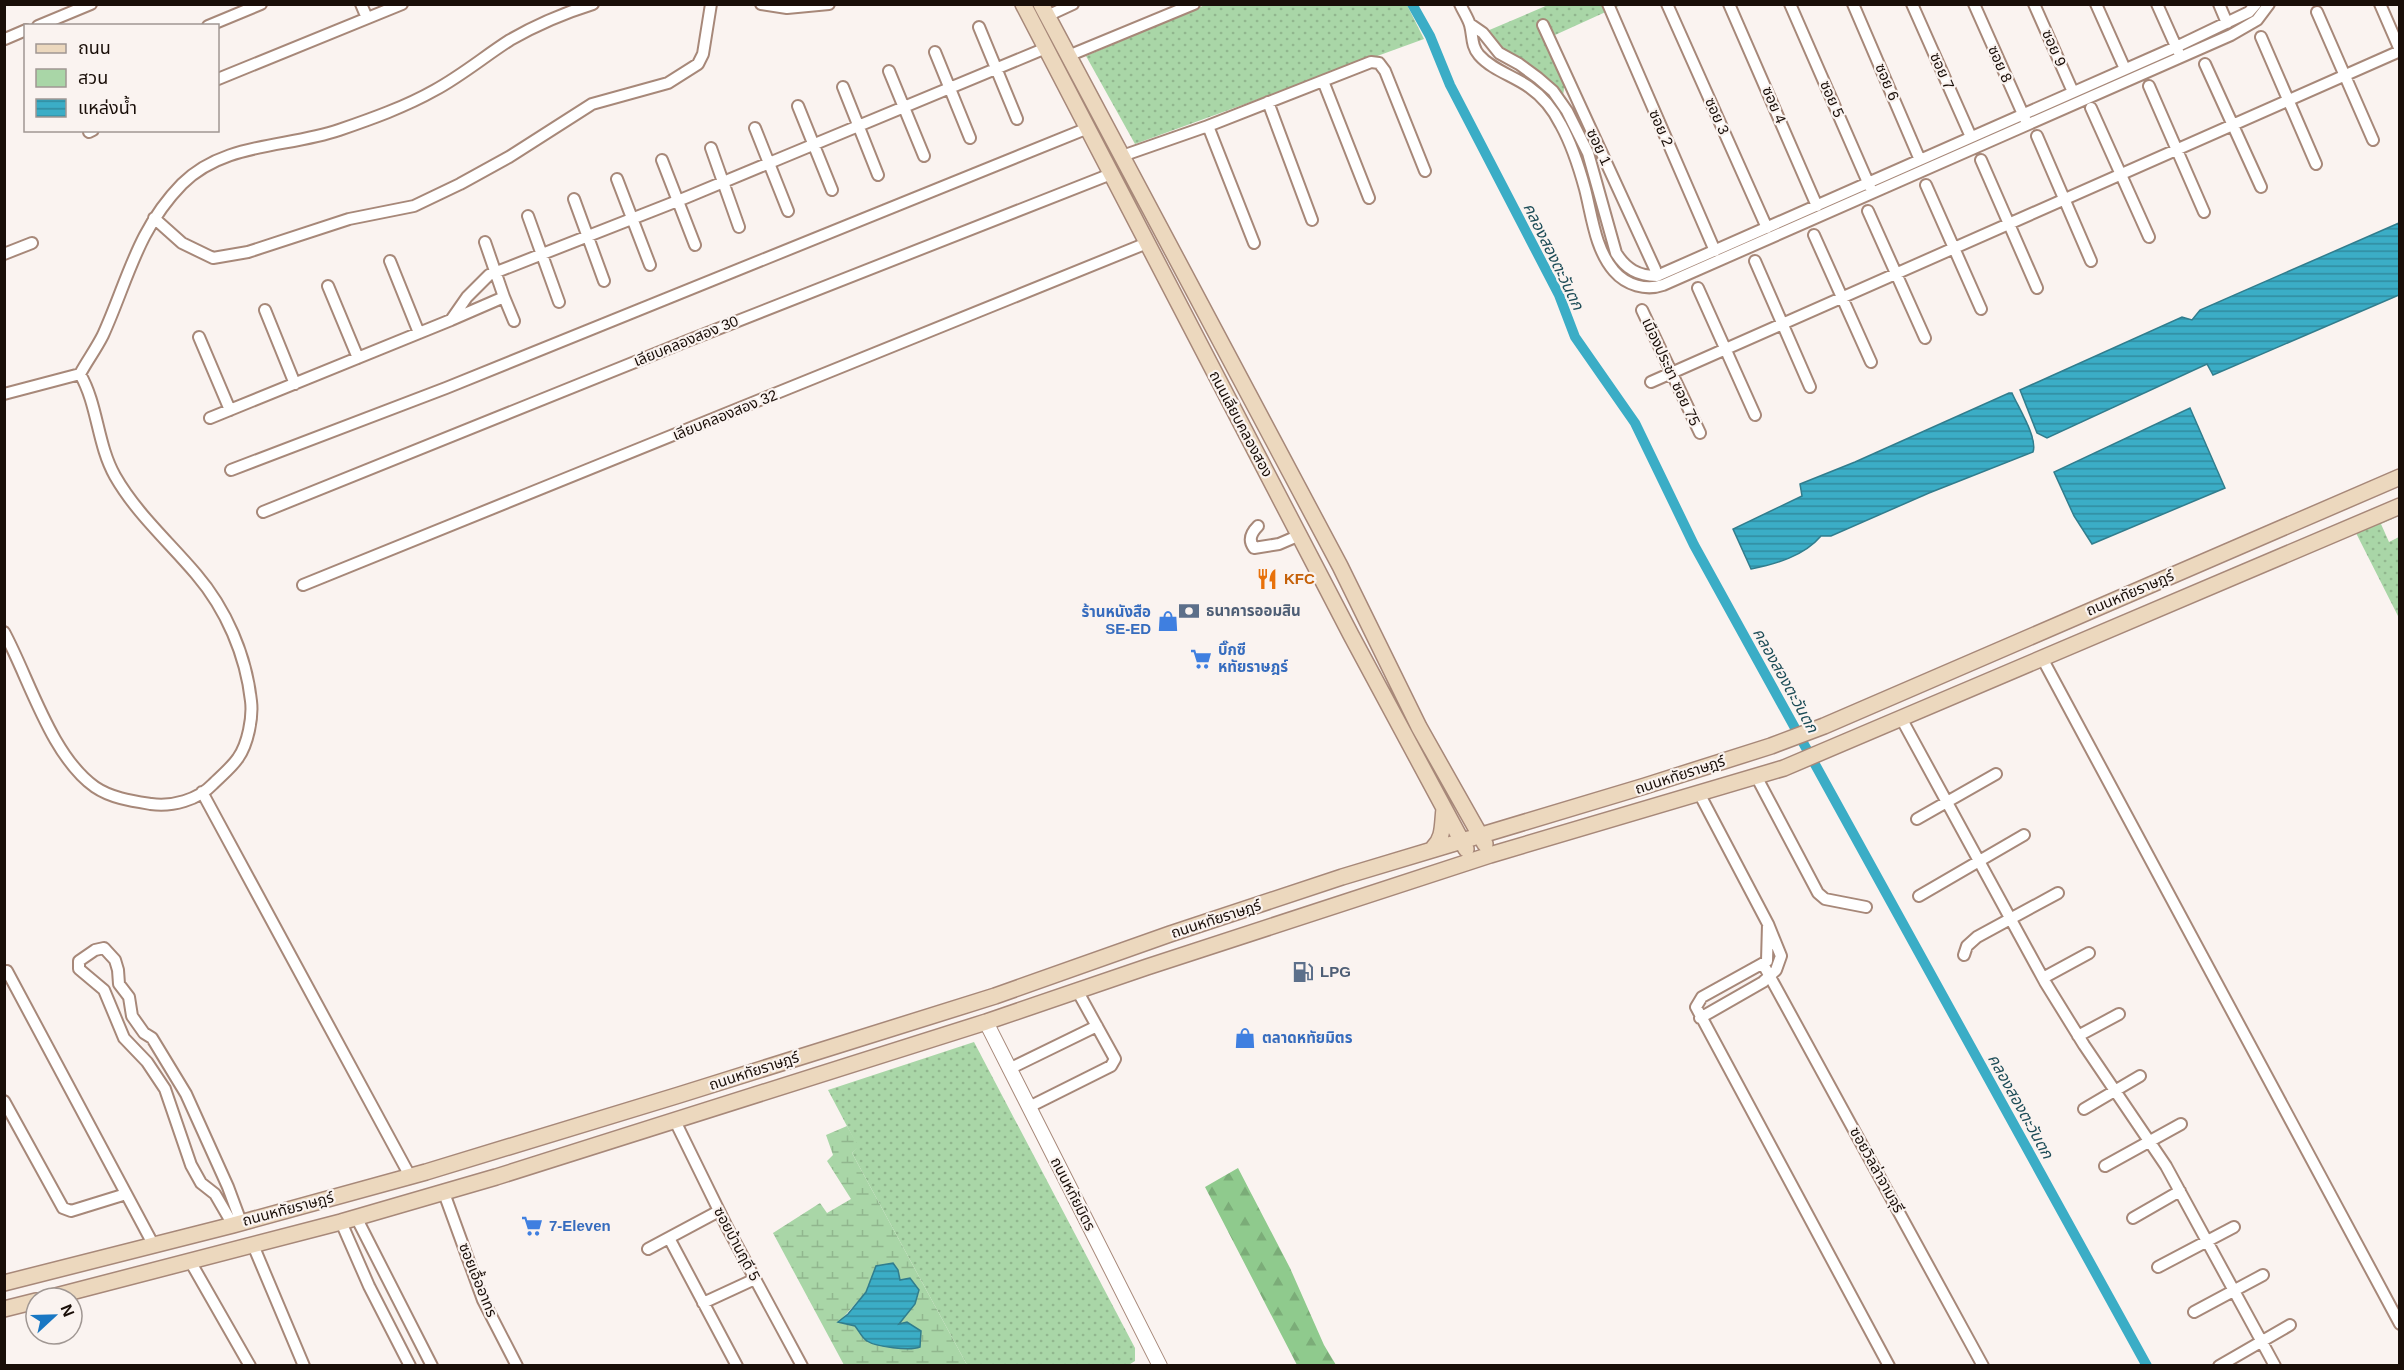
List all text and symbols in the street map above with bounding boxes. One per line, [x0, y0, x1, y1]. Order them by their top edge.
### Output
legend [24, 24, 219, 132]
street label: ซอย 9 [2039, 27, 2070, 69]
text: ถนน [78, 38, 111, 58]
street label: ซอย 8 [1985, 43, 2016, 85]
street label: ซอย 7 [1927, 50, 1958, 92]
street label: ซอย 6 [1872, 61, 1903, 103]
text: สวน [78, 68, 108, 88]
street label: ซอย 5 [1817, 78, 1848, 120]
street label: ซอย 4 [1759, 84, 1790, 126]
text: แหล่งน้ำ [78, 95, 137, 118]
street label: ซอย 3 [1702, 95, 1733, 137]
street label: ซอย 2 [1646, 107, 1677, 149]
street label: ซอย 1 [1584, 126, 1615, 168]
water label: คลองสองตะวันตก [1520, 200, 1587, 314]
street label: เลียบคลองสอง 30 [631, 312, 741, 369]
street label: เมืองประชา ซอย 75 [1639, 315, 1704, 428]
street label: ถนนเลียบคลองสอง [1206, 368, 1277, 480]
street label: เลียบคลองสอง 32 [670, 386, 780, 443]
street label: ถนนหทัยราษฎร์ [2083, 566, 2177, 619]
restaurant icon: KFC [1255, 567, 1279, 591]
place label: KFC [1284, 570, 1315, 587]
bank icon: ธนาคารออมสิน [1177, 599, 1201, 623]
place label: ธนาคารออมสิน [1206, 602, 1301, 619]
place label: ร้านหนังสือ SE-ED [1082, 603, 1151, 637]
shop icon: ร้านหนังสือ SE-ED [1156, 609, 1180, 633]
water label: คลองสองตะวันตก [1750, 625, 1822, 737]
place label: บิ๊กซี หทัยราษฎร์ [1218, 640, 1288, 675]
supermarket icon: บิ๊กซี หทัยราษฎร์ [1189, 647, 1213, 671]
street label: ถนนหทัยราษฎร์ [1633, 752, 1728, 797]
street label: ถนนหทัยราษฎร์ [1169, 896, 1264, 941]
fuel station icon: LPG [1291, 960, 1315, 984]
place label: LPG [1320, 963, 1351, 980]
shop icon: ตลาดหทัยมิตร [1233, 1026, 1257, 1050]
place label: ตลาดหทัยมิตร [1262, 1029, 1353, 1046]
street label: ถนนหทัยราษฎร์ [707, 1048, 802, 1093]
water label: คลองสองตะวันตก [1985, 1051, 2057, 1163]
street label: ซอยวิลล่าจามจุรี [1846, 1124, 1908, 1216]
street label: ถนนหทัยมิตร [1048, 1154, 1099, 1233]
street label: ถนนหทัยราษฎร์ [240, 1188, 336, 1229]
street label: ซอยบ้านฤดี 5 [711, 1204, 764, 1284]
supermarket icon: 7-Eleven [520, 1214, 544, 1238]
place label: 7-Eleven [549, 1217, 611, 1234]
street label: ซอยเอื้ออาทร [456, 1239, 503, 1319]
north arrow [24, 1286, 84, 1346]
text: N [57, 1302, 77, 1319]

